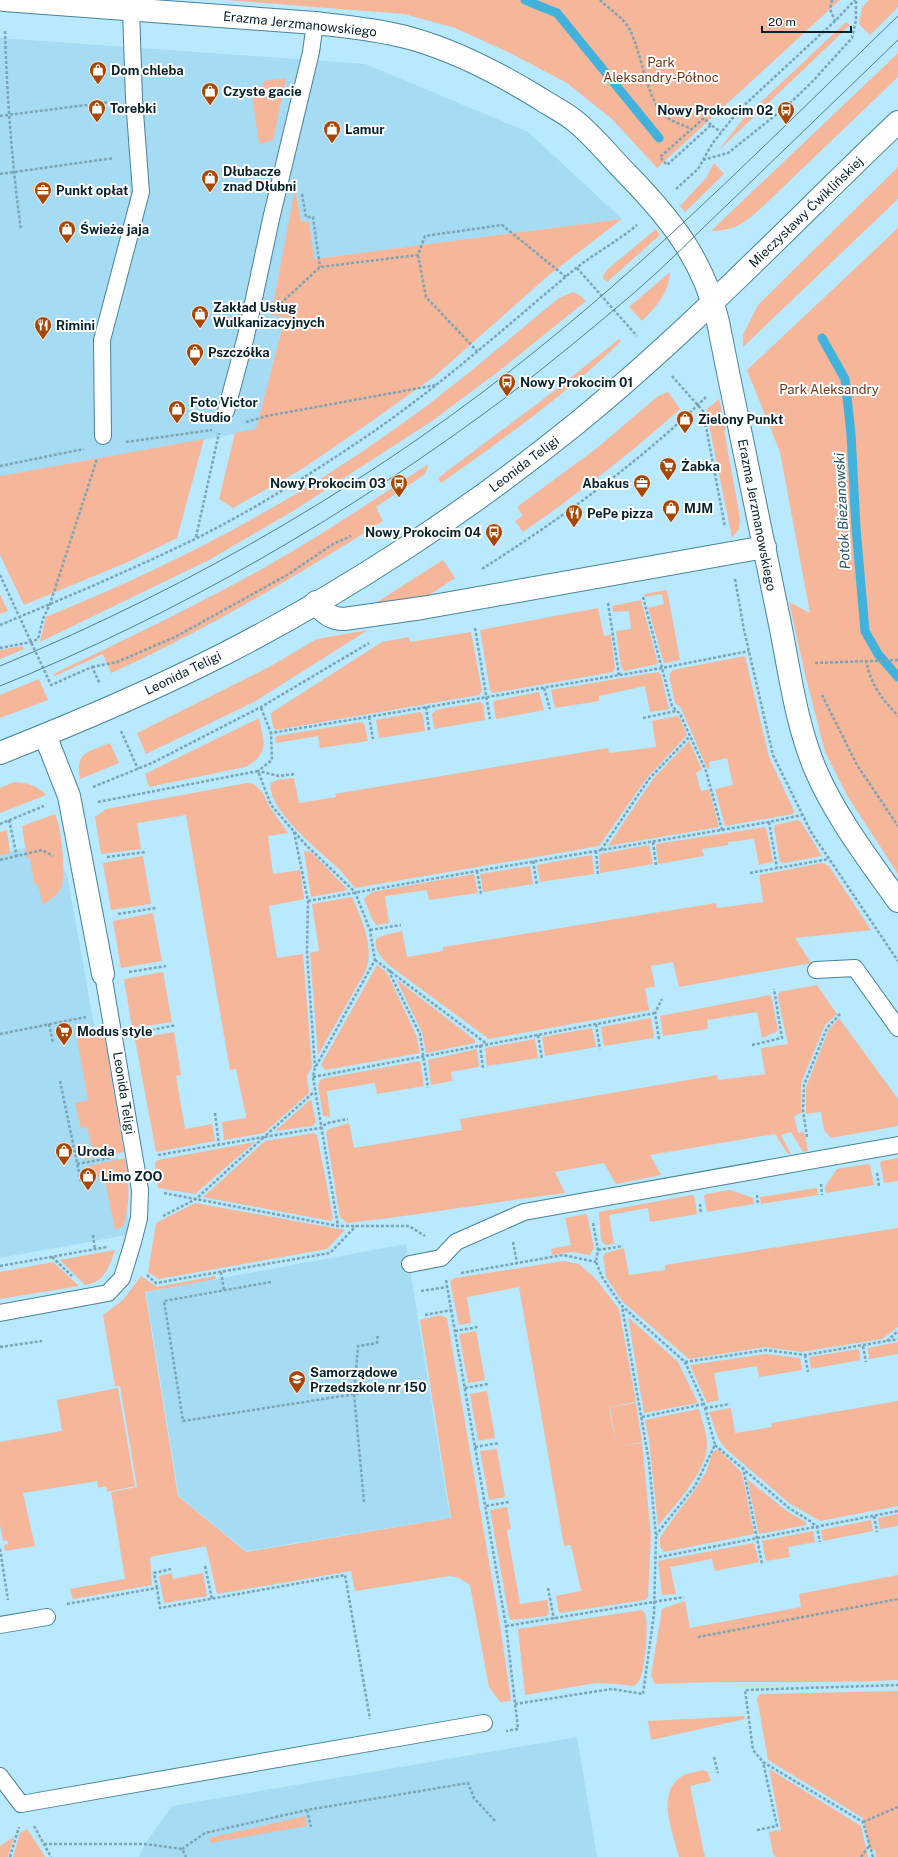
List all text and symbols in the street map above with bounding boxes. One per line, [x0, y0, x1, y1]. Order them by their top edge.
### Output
street label: Erazma Jerzmanowskiego [222, 8, 378, 40]
scale bar [762, 8, 851, 34]
text: 20 m [768, 15, 796, 29]
park label: Park Aleksandry-Północ [603, 55, 719, 85]
shop icon: Dom chleba [88, 60, 108, 85]
place label: Dom chleba [111, 63, 184, 78]
shop icon: Czyste gacie [200, 81, 220, 106]
place label: Czyste gacie [223, 84, 302, 99]
shop icon: Torebki [87, 98, 107, 123]
bus stop icon: Nowy Prokocim 02 [776, 100, 796, 125]
place label: Torebki [110, 101, 156, 116]
place label: Nowy Prokocim 02 [657, 103, 773, 118]
shop icon: Lamur [322, 119, 342, 144]
place label: Lamur [345, 122, 385, 137]
street label: Mieczysławy Ćwiklińskiej [745, 153, 866, 270]
place label: Dłubacze znad Dłubni [223, 164, 296, 194]
shop icon: Dłubacze znad Dłubni [200, 168, 220, 193]
office icon: Punkt opłat [33, 180, 53, 205]
place label: Punkt opłat [56, 183, 128, 198]
shop icon: Świeże jaja [57, 219, 77, 244]
place label: Świeże jaja [80, 221, 149, 237]
place label: Zakład Usług Wulkanizacyjnych [213, 300, 325, 330]
shop icon: Zakład Usług Wulkanizacyjnych [190, 304, 210, 329]
restaurant icon: Rimini [33, 315, 53, 340]
place label: Rimini [56, 318, 95, 333]
shop icon: Pszczółka [185, 342, 205, 367]
place label: Pszczółka [208, 345, 270, 360]
bus stop icon: Nowy Prokocim 01 [497, 372, 517, 397]
place label: Nowy Prokocim 01 [520, 375, 633, 390]
park label: Park Aleksandry [779, 382, 879, 397]
place label: Foto Victor Studio [190, 395, 259, 425]
shop icon: Foto Victor Studio [167, 399, 187, 424]
shop icon: Zielony Punkt [675, 409, 695, 434]
place label: Zielony Punkt [698, 412, 783, 427]
street label: Leonida Teligi [486, 433, 562, 495]
street label: Erazma Jerzmanowskiego [735, 438, 779, 592]
water label: Potok Bieżanowski [831, 452, 853, 570]
supermarket icon: Żabka [658, 456, 678, 481]
place label: Żabka [681, 458, 720, 474]
bus stop icon: Nowy Prokocim 03 [389, 473, 409, 498]
office icon: Abakus [632, 473, 652, 498]
place label: Nowy Prokocim 03 [270, 476, 386, 491]
place label: Abakus [582, 476, 629, 491]
shop icon: MJM [661, 498, 681, 523]
place label: MJM [684, 501, 713, 516]
restaurant icon: PePe pizza [564, 503, 584, 528]
place label: PePe pizza [587, 506, 653, 521]
bus stop icon: Nowy Prokocim 04 [484, 522, 504, 547]
place label: Nowy Prokocim 04 [365, 525, 481, 540]
street label: Leonida Teligi [142, 648, 224, 698]
supermarket icon: Modus style [54, 1021, 74, 1046]
place label: Modus style [77, 1024, 153, 1039]
street label: Leonida Teligi [110, 1051, 138, 1135]
shop icon: Uroda [54, 1141, 74, 1166]
place label: Uroda [77, 1144, 115, 1159]
shop icon: Limo ZOO [78, 1166, 98, 1191]
place label: Limo ZOO [101, 1169, 163, 1184]
place label: Samorządowe Przedszkole nr 150 [310, 1365, 427, 1395]
school or university icon: Samorządowe Przedszkole nr 150 [287, 1369, 307, 1394]

